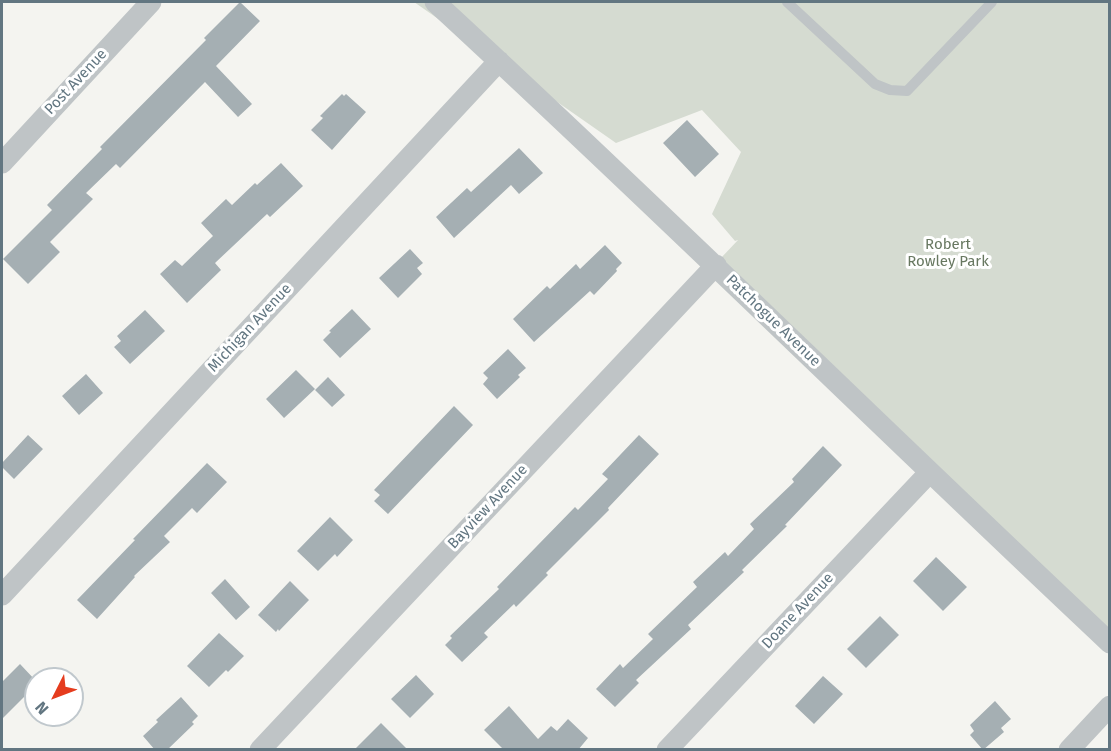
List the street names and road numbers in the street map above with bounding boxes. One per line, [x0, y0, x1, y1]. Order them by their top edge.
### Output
street label: Post Avenue [41, 45, 111, 119]
street label: Patchogue Avenue [722, 271, 824, 371]
street label: Michigan Avenue [204, 280, 296, 376]
street label: Bayview Avenue [444, 461, 532, 553]
street label: Doane Avenue [758, 569, 838, 653]

